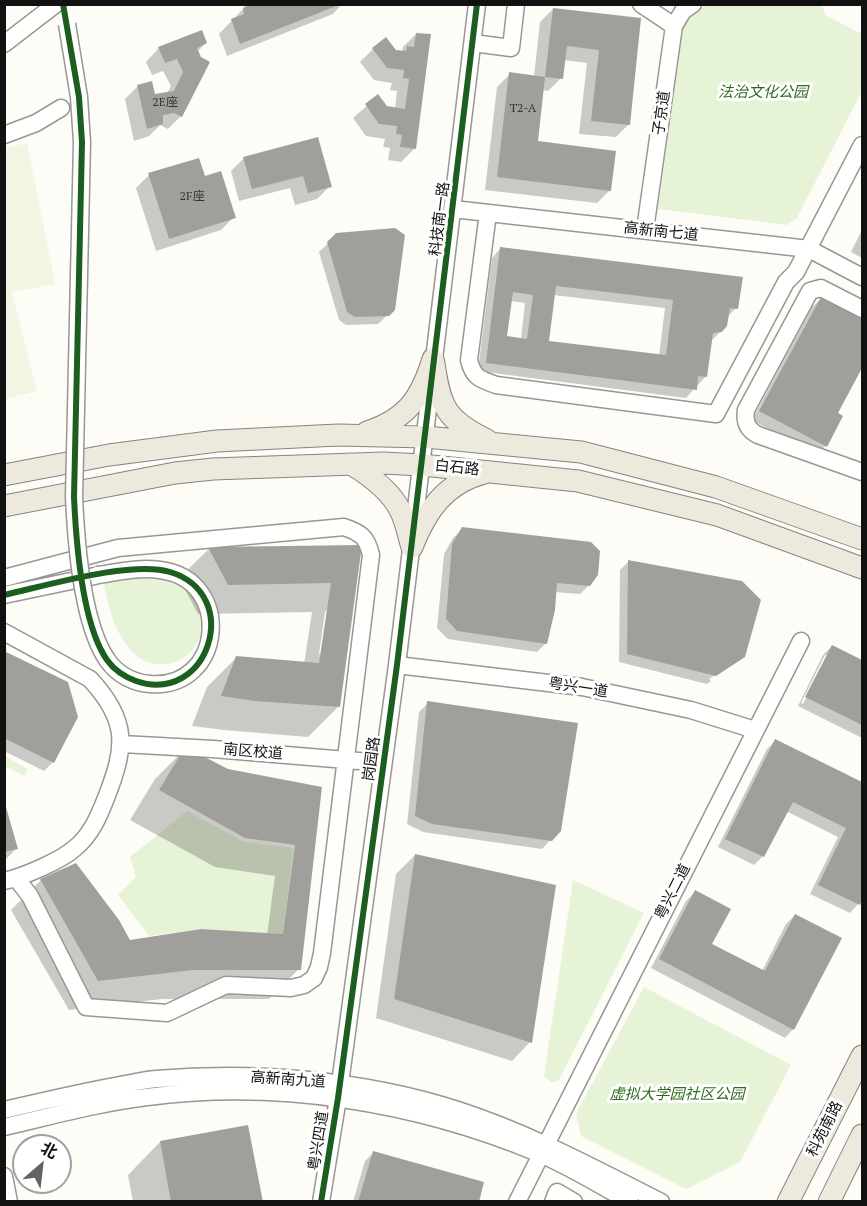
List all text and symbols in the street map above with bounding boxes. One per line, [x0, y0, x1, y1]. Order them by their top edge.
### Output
park label: 法治文化公园 [718, 84, 808, 102]
street label: 子京道 [650, 89, 674, 137]
house number: 2E座 [152, 96, 178, 110]
house number: T2-A [510, 102, 536, 116]
street label: 科技南一路 [426, 181, 454, 257]
house number: 2F座 [180, 190, 204, 204]
street label: 高新南七道 [623, 219, 699, 245]
street label: 白石路 [434, 457, 480, 479]
street label: 粤兴一道 [547, 674, 609, 702]
street label: 岗园路 [360, 735, 384, 783]
street label: 南区校道 [222, 740, 284, 764]
street label: 粤兴二道 [651, 861, 695, 923]
street label: 高新南九道 [250, 1068, 326, 1092]
park label: 虚拟大学园社区公园 [610, 1086, 744, 1104]
street label: 科苑南路 [803, 1098, 847, 1160]
street label: 粤兴四道 [305, 1110, 333, 1172]
north arrow [12, 1134, 72, 1194]
text: 北 [37, 1136, 62, 1163]

